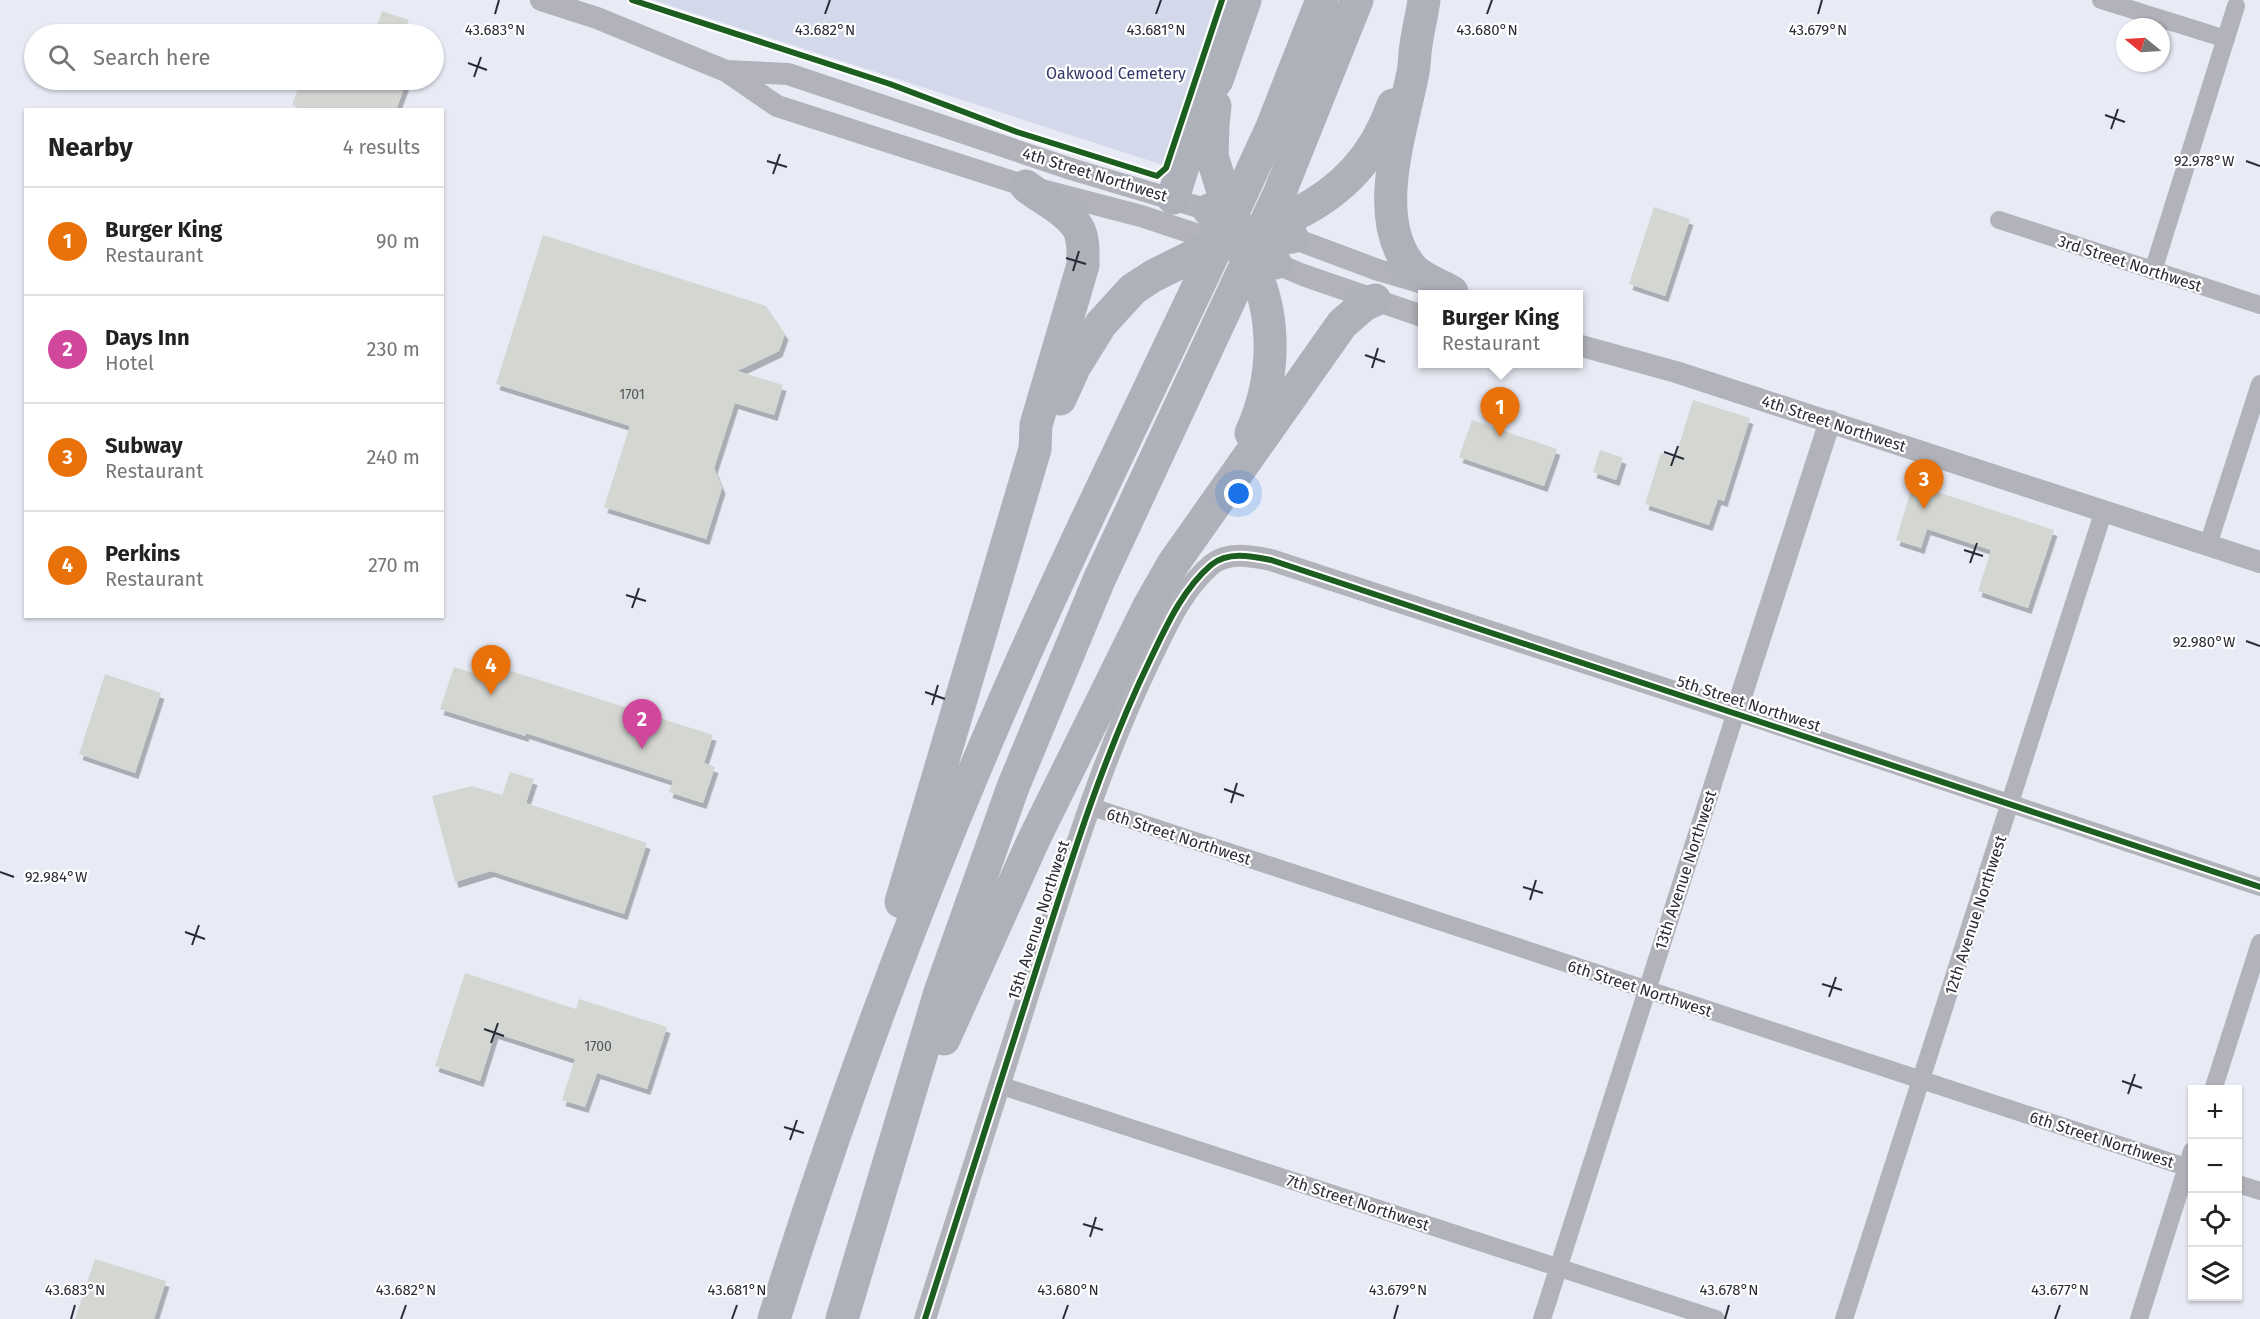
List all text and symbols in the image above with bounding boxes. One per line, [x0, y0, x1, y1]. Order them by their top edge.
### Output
north arrow [2116, 18, 2170, 72]
text: 43.683°N [465, 21, 525, 39]
text: 43.682°N [795, 21, 855, 39]
text: 43.681°N [1126, 21, 1186, 39]
text: 43.680°N [1456, 21, 1518, 39]
text: 43.679°N [1789, 21, 1847, 39]
search box [24, 24, 444, 90]
icon: search [45, 41, 78, 74]
text: Search here [93, 44, 211, 71]
park label: Oakwood Cemetery [1046, 64, 1186, 83]
text: Nearby [48, 132, 133, 163]
text: 4 results [343, 135, 420, 159]
street label: 4th Street Northwest [1020, 143, 1170, 206]
text: 92.978°W [2174, 152, 2235, 170]
text: Burger King [105, 216, 222, 243]
text: 1 [63, 229, 72, 253]
text: 90 m [376, 229, 420, 253]
street label: 3rd Street Northwest [2055, 231, 2204, 296]
text: Restaurant [105, 243, 203, 267]
popup [1418, 290, 1583, 368]
text: Burger King [1442, 304, 1559, 331]
text: Days Inn [105, 324, 190, 351]
text: Restaurant [1442, 331, 1540, 355]
text: 2 [62, 337, 73, 361]
text: 230 m [367, 337, 420, 361]
text: Hotel [105, 351, 154, 375]
house number: 1701 [619, 386, 645, 403]
pin: 1 [1480, 388, 1520, 437]
street label: 4th Street Northwest [1759, 391, 1909, 456]
text: Subway [105, 432, 183, 459]
text: 3 [62, 445, 73, 469]
text: 240 m [366, 445, 420, 469]
text: Restaurant [105, 459, 203, 483]
pin: 3 [1904, 460, 1944, 509]
your location [1224, 479, 1253, 508]
text: Perkins [105, 540, 180, 567]
text: 4 [62, 553, 73, 577]
text: 270 m [368, 553, 420, 577]
text: Restaurant [105, 567, 203, 591]
text: 92.980°W [2173, 633, 2236, 651]
pin: 4 [472, 646, 510, 695]
street label: 5th Street Northwest [1675, 671, 1823, 736]
pin: 2 [622, 700, 662, 749]
street label: 13th Avenue Northwest [1651, 788, 1720, 952]
street label: 6th Street Northwest [1104, 804, 1254, 869]
street label: 12th Avenue Northwest [1941, 833, 2010, 997]
street label: 15th Avenue Northwest [1004, 838, 1073, 1002]
text: 92.984°W [25, 868, 88, 886]
street label: 6th Street Northwest [1565, 956, 1715, 1021]
house number: 1700 [584, 1038, 612, 1055]
map controls [2188, 1085, 2242, 1301]
button: + [2188, 1085, 2242, 1139]
street label: 6th Street Northwest [2027, 1107, 2177, 1172]
button: − [2188, 1139, 2242, 1193]
street label: 7th Street Northwest [1284, 1170, 1432, 1235]
button: locate [2188, 1193, 2242, 1247]
button: layers [2188, 1247, 2242, 1301]
text: 43.683°N [45, 1281, 105, 1299]
text: 43.682°N [376, 1281, 436, 1299]
text: 43.681°N [707, 1281, 767, 1299]
text: 43.680°N [1037, 1281, 1099, 1299]
text: 43.679°N [1369, 1281, 1427, 1299]
text: 43.678°N [1700, 1281, 1759, 1299]
text: 43.677°N [2031, 1281, 2089, 1299]

